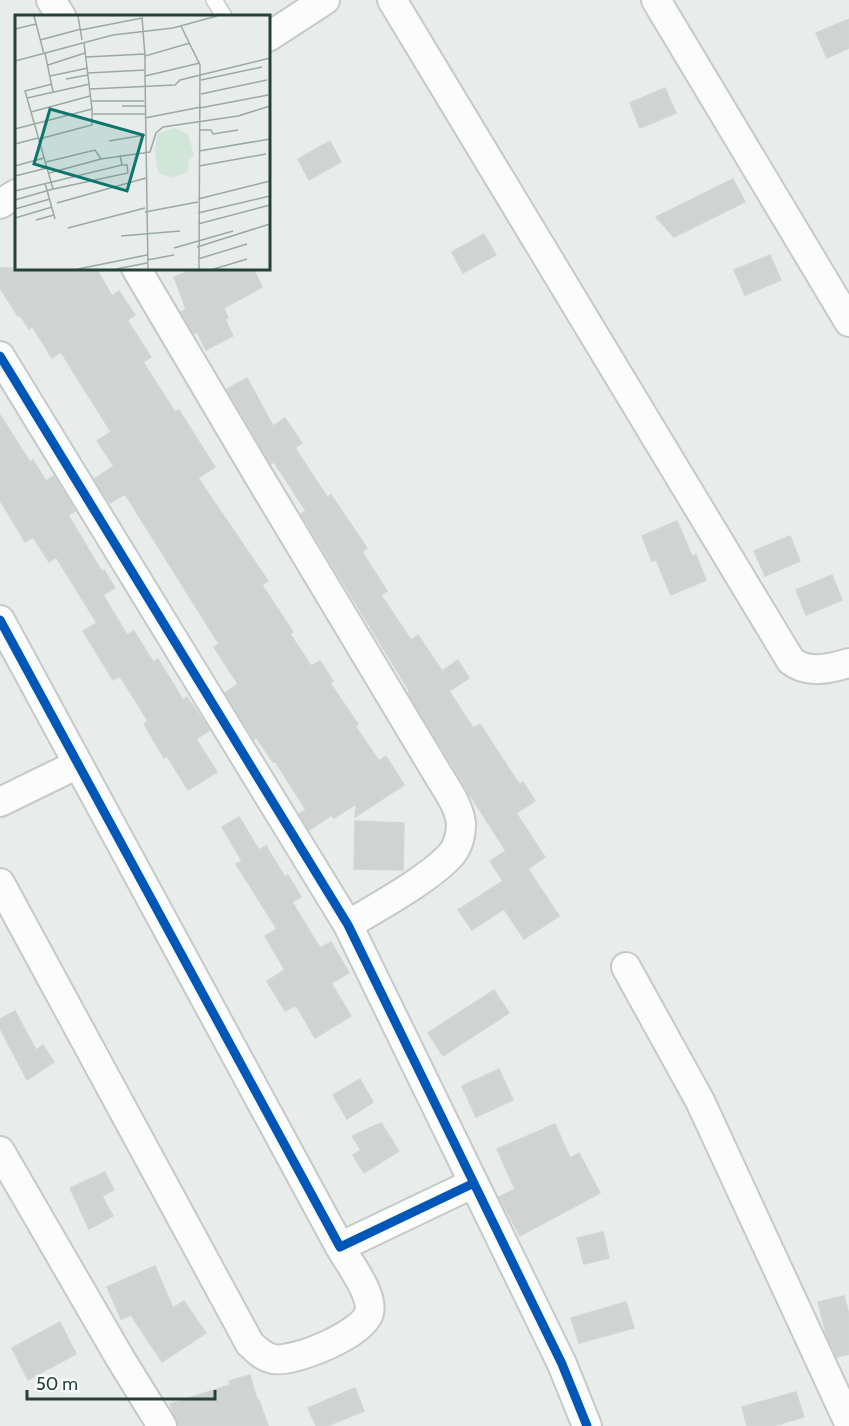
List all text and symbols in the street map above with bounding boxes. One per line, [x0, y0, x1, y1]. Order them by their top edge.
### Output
inset map [15, 15, 270, 270]
scale bar [27, 1363, 214, 1401]
text: 50 m [36, 1373, 78, 1395]

